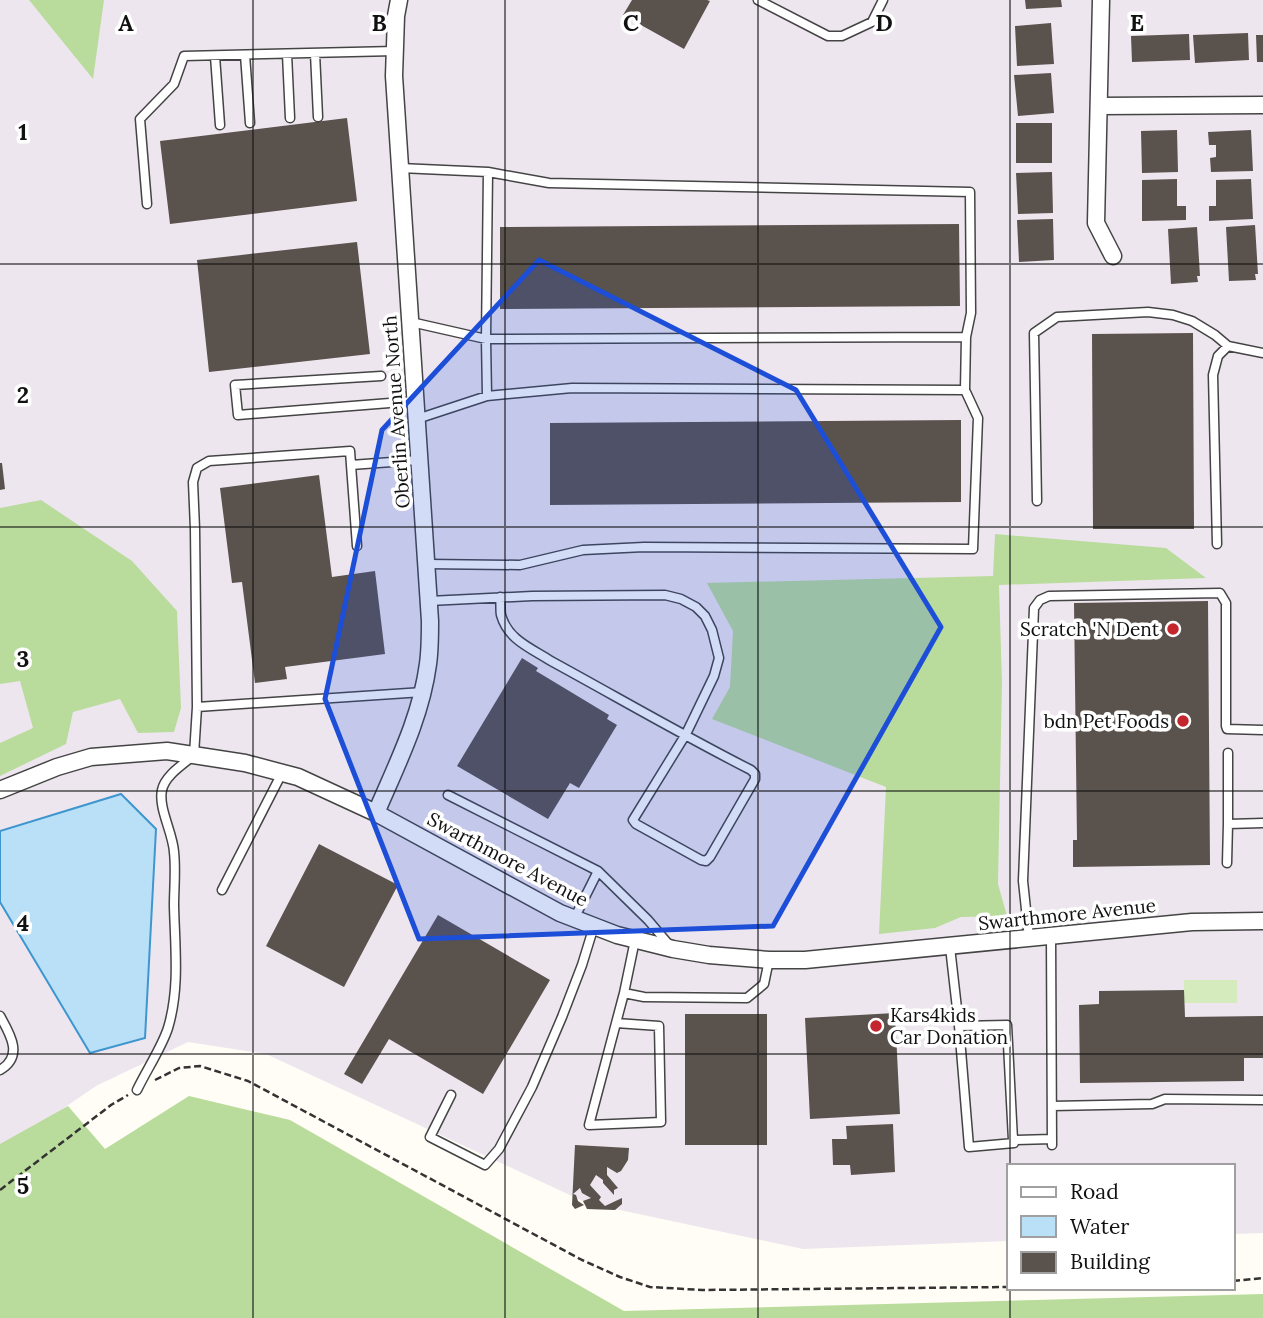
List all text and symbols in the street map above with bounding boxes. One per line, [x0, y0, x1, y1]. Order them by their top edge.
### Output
text: A [118, 8, 134, 37]
text: B [371, 8, 387, 37]
text: C [623, 8, 639, 37]
text: D [875, 8, 893, 37]
text: E [1130, 8, 1144, 37]
text: 1 [18, 117, 28, 146]
street label: Oberlin Avenue North [377, 315, 415, 509]
text: 2 [17, 380, 29, 409]
place label: Scratch 'N Dent [1020, 617, 1160, 641]
marker: Scratch 'N Dent [1165, 621, 1181, 637]
text: 3 [17, 644, 29, 673]
place label: bdn Pet Foods [1044, 709, 1169, 733]
marker: bdn Pet Foods [1175, 713, 1191, 729]
street label: Swarthmore Avenue [424, 806, 592, 912]
street label: Swarthmore Avenue [977, 893, 1157, 935]
text: 4 [17, 908, 29, 937]
place label: Kars4kids Car Donation [890, 1003, 1008, 1049]
marker: Kars4kids Car Donation [868, 1018, 884, 1034]
legend [1007, 1164, 1235, 1290]
text: 5 [17, 1171, 29, 1200]
text: Road [1070, 1178, 1119, 1205]
text: Water [1070, 1213, 1129, 1240]
text: Building [1070, 1248, 1150, 1275]

